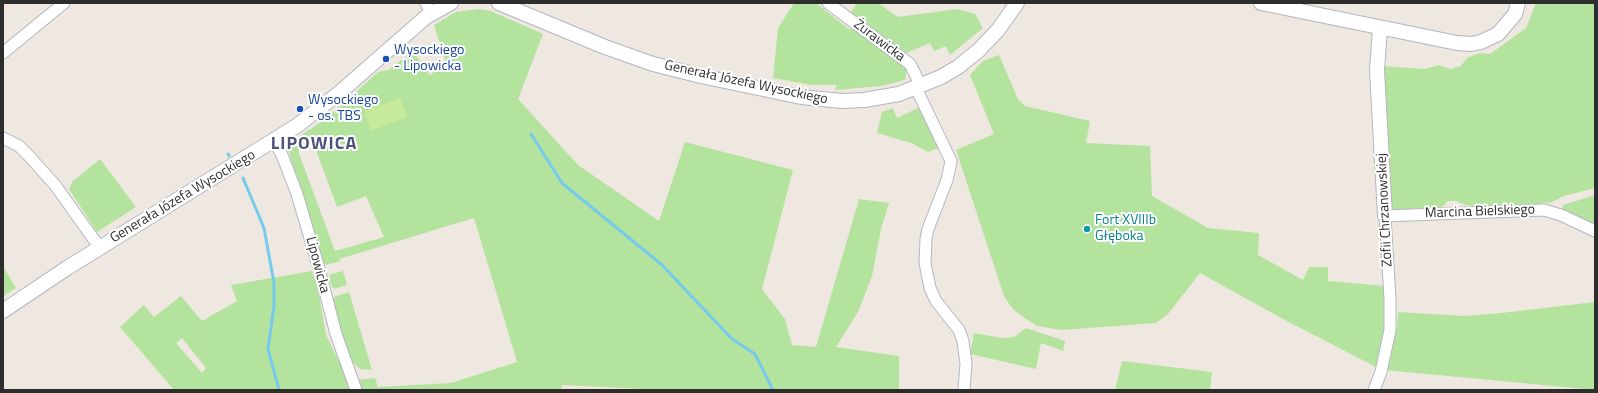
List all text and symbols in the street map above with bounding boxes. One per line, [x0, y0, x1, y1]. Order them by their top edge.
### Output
street label: Żurawicka [850, 16, 908, 66]
place label: Wysockiego - Lipowicka [394, 43, 465, 76]
marker: Wysockiego - Lipowicka [381, 54, 391, 64]
street label: Generała Józefa Wysockiego [663, 57, 829, 109]
place label: Wysockiego - os. TBS [308, 93, 379, 126]
marker: Wysockiego - os. TBS [295, 104, 305, 114]
district label: LIPOWICA [271, 134, 357, 156]
street label: Generała Józefa Wysockiego [107, 147, 259, 247]
street label: Zofii Chrzanowskiej [1374, 153, 1396, 267]
street label: Marcina Bielskiego [1425, 202, 1535, 222]
place label: Fort XVIIIb Głęboka [1095, 213, 1156, 246]
marker: Fort XVIIIb Głęboka [1082, 224, 1092, 234]
street label: Lipowicka [301, 235, 333, 295]

